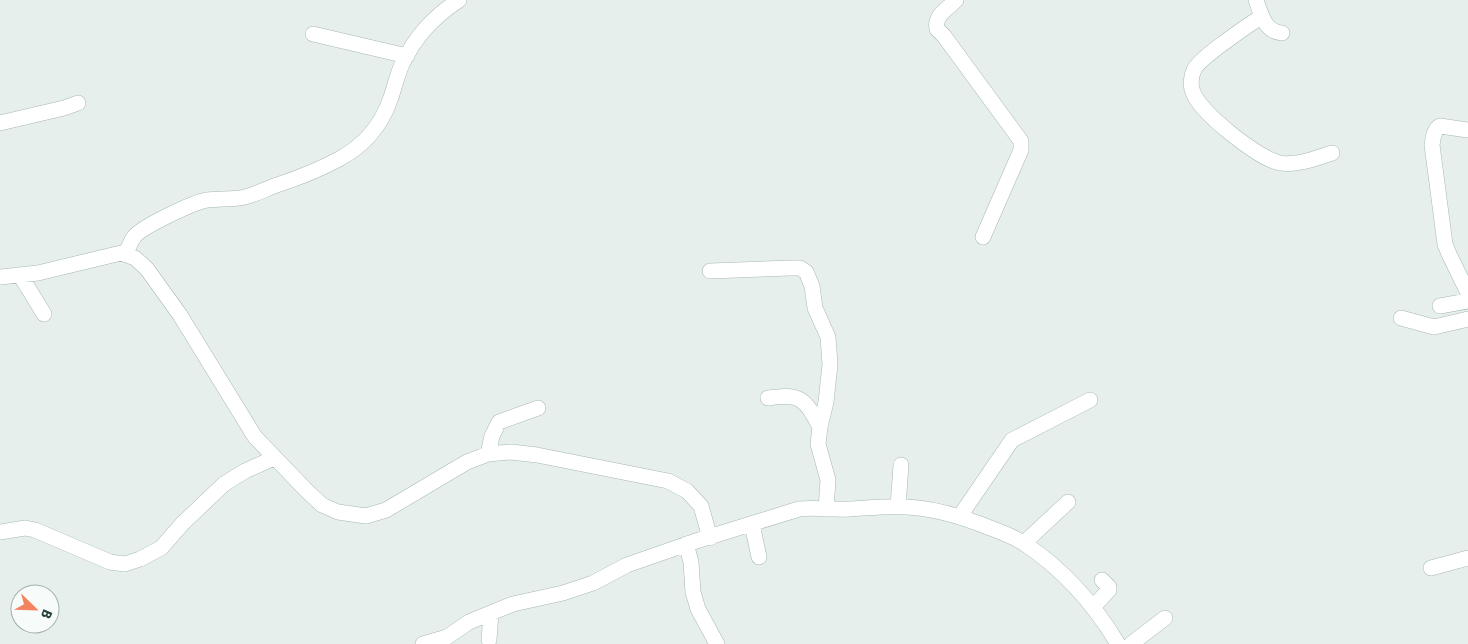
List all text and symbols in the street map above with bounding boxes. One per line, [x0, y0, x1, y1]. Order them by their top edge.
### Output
north arrow [10, 584, 60, 634]
text: B [37, 607, 56, 622]

